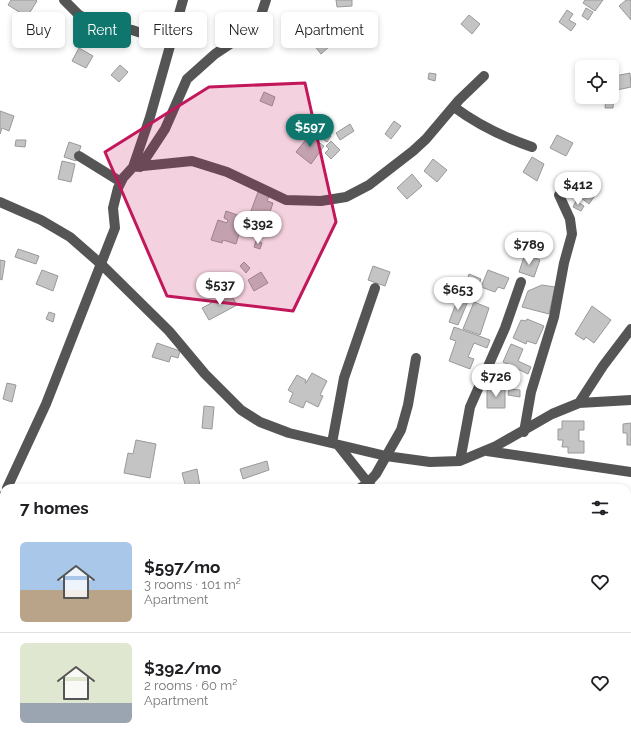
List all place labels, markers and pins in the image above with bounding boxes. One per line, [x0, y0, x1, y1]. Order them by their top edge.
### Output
pin: $597 [286, 114, 334, 148]
pin: $412 [554, 172, 602, 206]
pin: $392 [234, 211, 282, 245]
pin: $789 [505, 232, 553, 266]
pin: $537 [196, 272, 244, 306]
pin: $653 [434, 277, 482, 311]
pin: $726 [472, 364, 520, 398]

